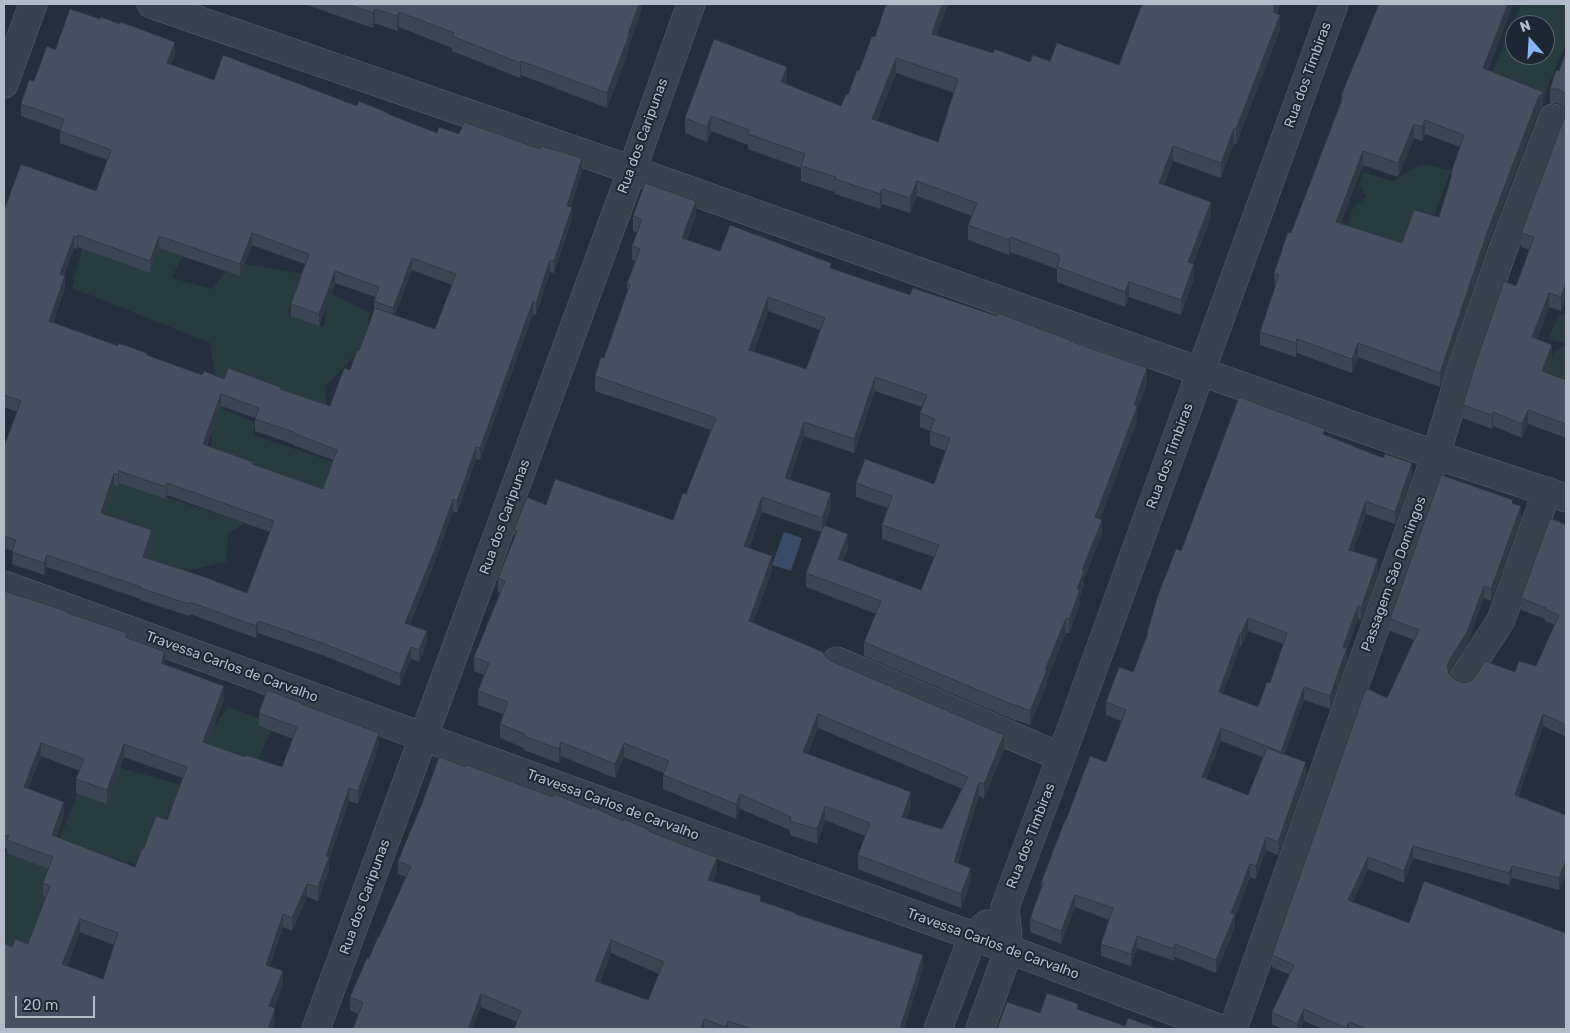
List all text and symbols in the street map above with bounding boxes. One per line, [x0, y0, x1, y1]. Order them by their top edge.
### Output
north arrow [1505, 15, 1555, 65]
text: N [1518, 17, 1533, 36]
street label: Rua dos Timbiras [1281, 20, 1335, 130]
street label: Rua dos Caripunas [614, 76, 672, 196]
street label: Rua dos Timbiras [1143, 401, 1197, 511]
street label: Rua dos Caripunas [476, 457, 534, 577]
street label: Passagem São Domingos [1358, 494, 1430, 654]
street label: Travessa Carlos de Carvalho [144, 628, 320, 706]
street label: Travessa Carlos de Carvalho [525, 766, 701, 844]
street label: Rua dos Timbiras [1003, 781, 1059, 891]
street label: Rua dos Caripunas [336, 837, 394, 957]
street label: Travessa Carlos de Carvalho [905, 905, 1081, 983]
scale bar [18, 986, 98, 1018]
text: 20 m [23, 996, 58, 1014]

